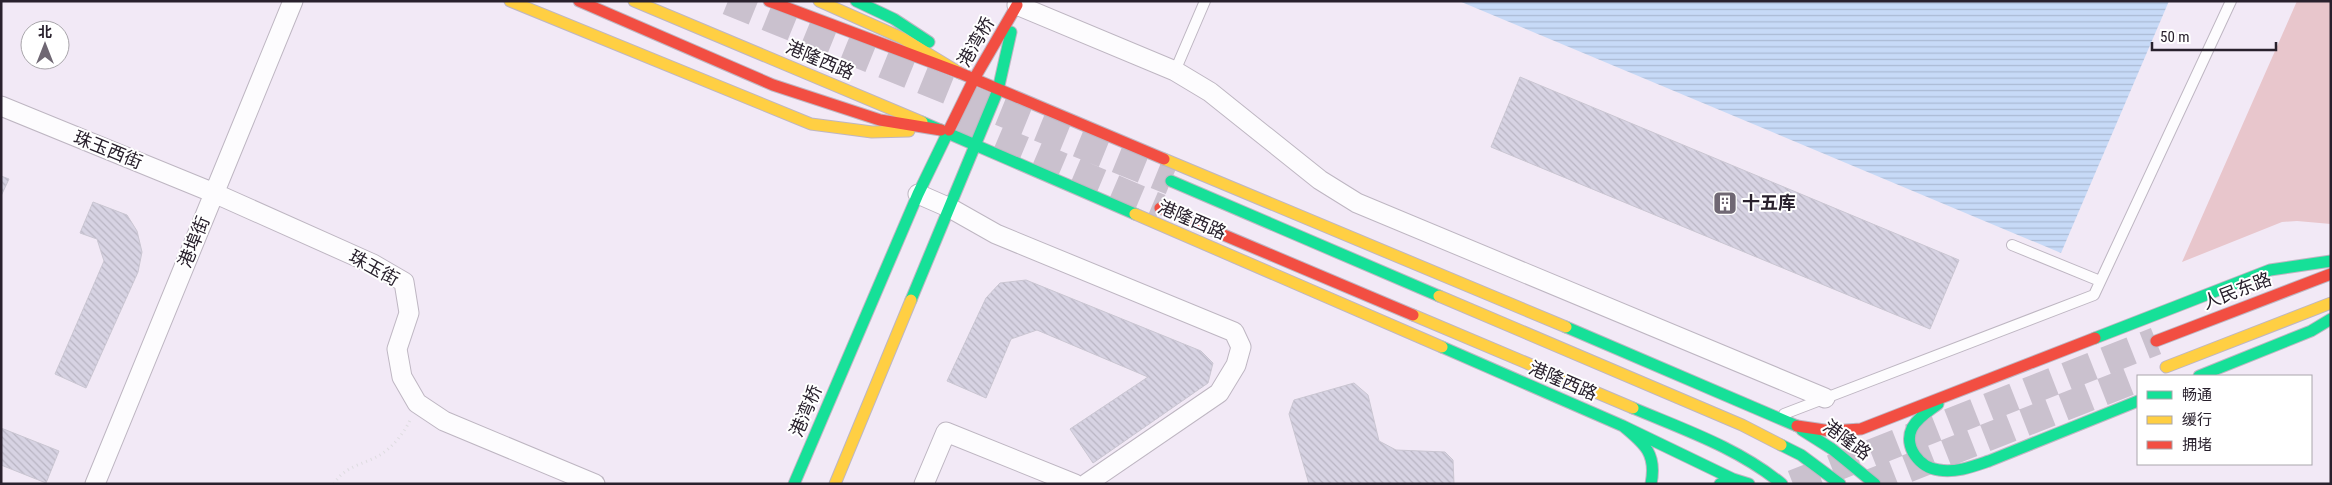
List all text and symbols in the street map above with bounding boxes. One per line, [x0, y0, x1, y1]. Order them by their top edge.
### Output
street label: 港湾桥 [953, 13, 998, 70]
north arrow [20, 20, 70, 70]
scale bar [2152, 20, 2276, 52]
text: 北 [38, 24, 52, 40]
text: 50 m [2160, 28, 2190, 46]
street label: 港隆西路 [783, 36, 857, 83]
street label: 珠玉西街 [71, 126, 145, 173]
building icon: 十五库 [1712, 190, 1738, 216]
place label: 十五库 [1742, 192, 1796, 213]
street label: 港隆西路 [1155, 196, 1229, 243]
street label: 港埠街 [174, 213, 213, 271]
street label: 珠玉街 [346, 245, 403, 290]
street label: 人民东路 [2199, 268, 2274, 313]
street label: 港隆西路 [1526, 357, 1600, 404]
legend [2137, 375, 2312, 465]
street label: 港湾桥 [785, 382, 826, 440]
text: 畅通 [2182, 386, 2212, 404]
text: 缓行 [2182, 411, 2212, 429]
street label: 港隆路 [1819, 415, 1875, 464]
text: 拥堵 [2182, 436, 2212, 454]

